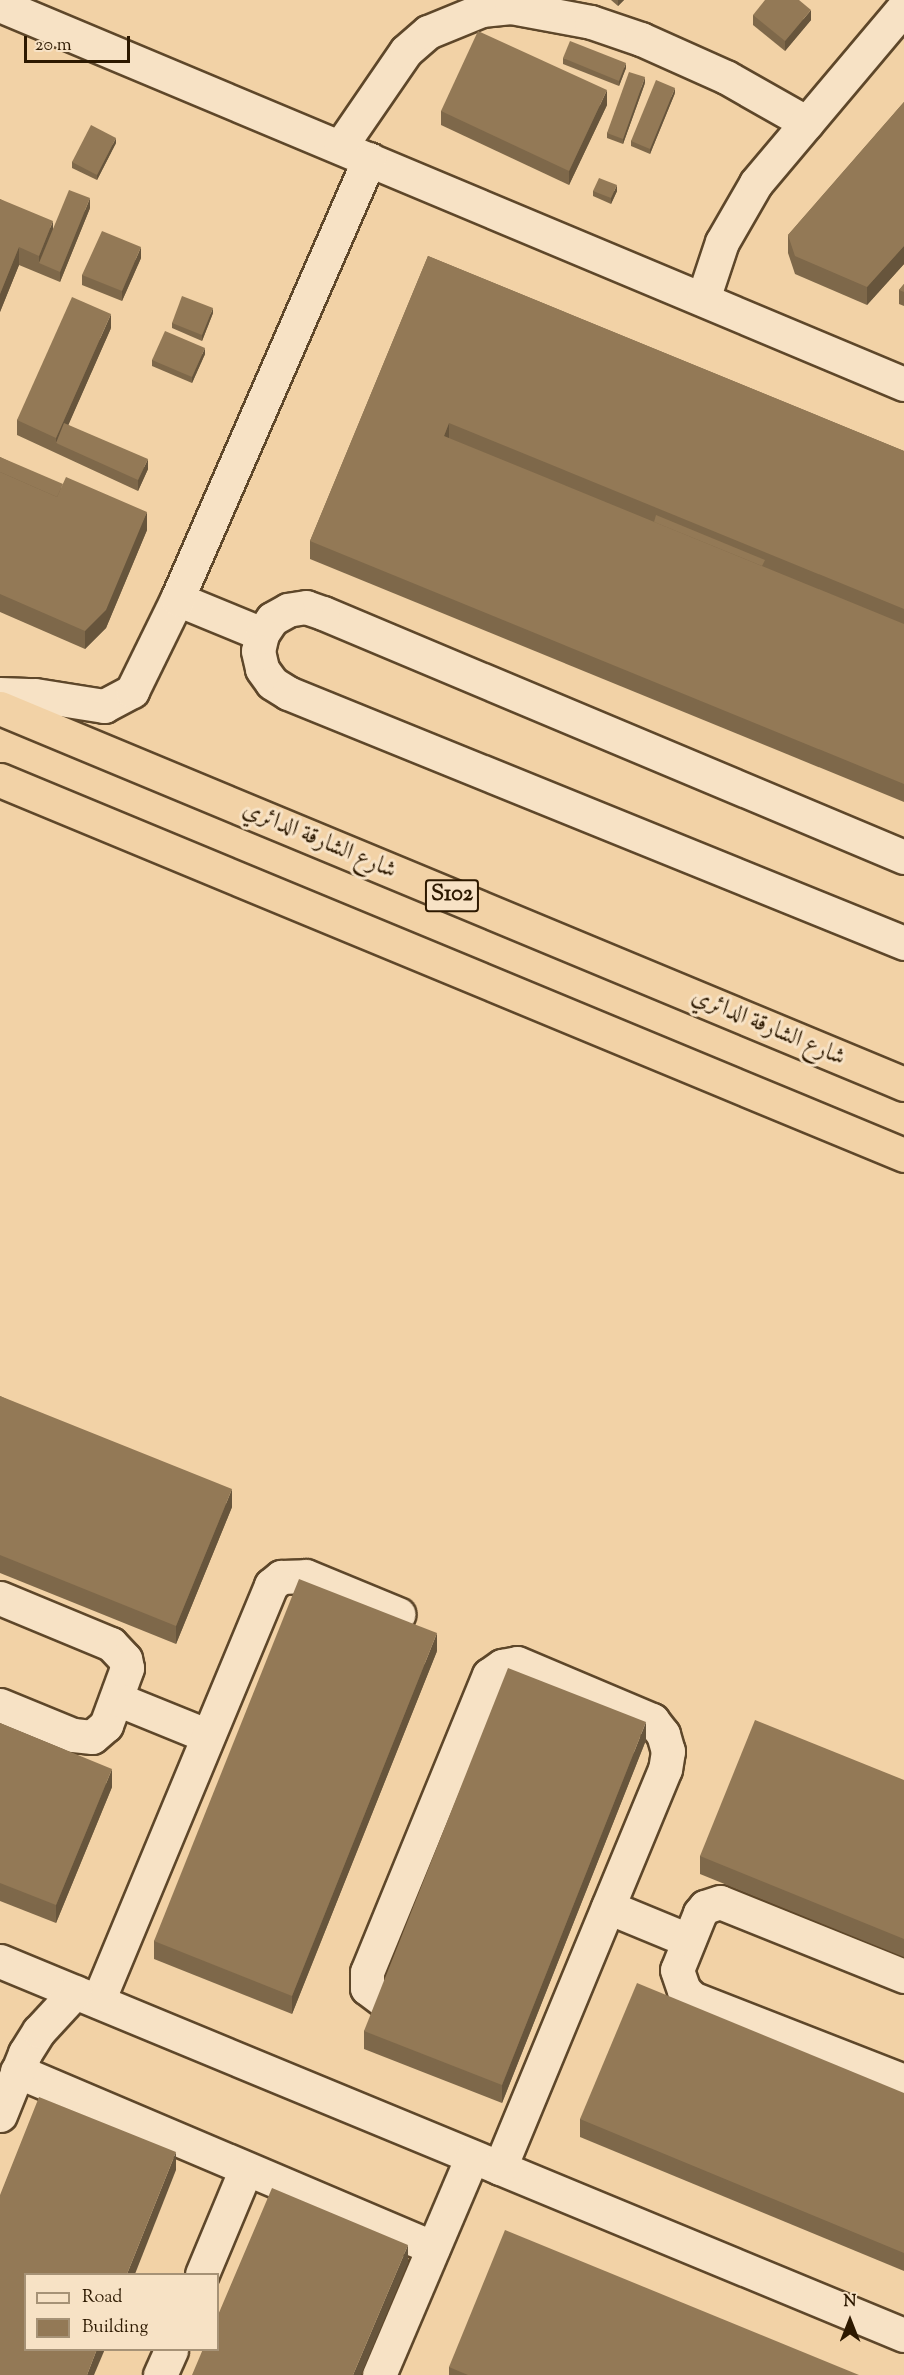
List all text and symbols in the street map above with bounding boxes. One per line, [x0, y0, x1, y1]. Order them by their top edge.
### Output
scale bar [27, 24, 134, 62]
text: 20 m [35, 33, 72, 59]
street label: شارع الشارقة الدائري [238, 796, 400, 886]
road number: S102 [424, 877, 480, 915]
street label: شارع الشارقة الدائري [687, 983, 849, 1073]
legend [24, 2273, 219, 2351]
text: Road [82, 2285, 122, 2311]
north arrow [820, 2291, 880, 2351]
text: N [844, 2291, 856, 2314]
text: Building [82, 2315, 148, 2341]

